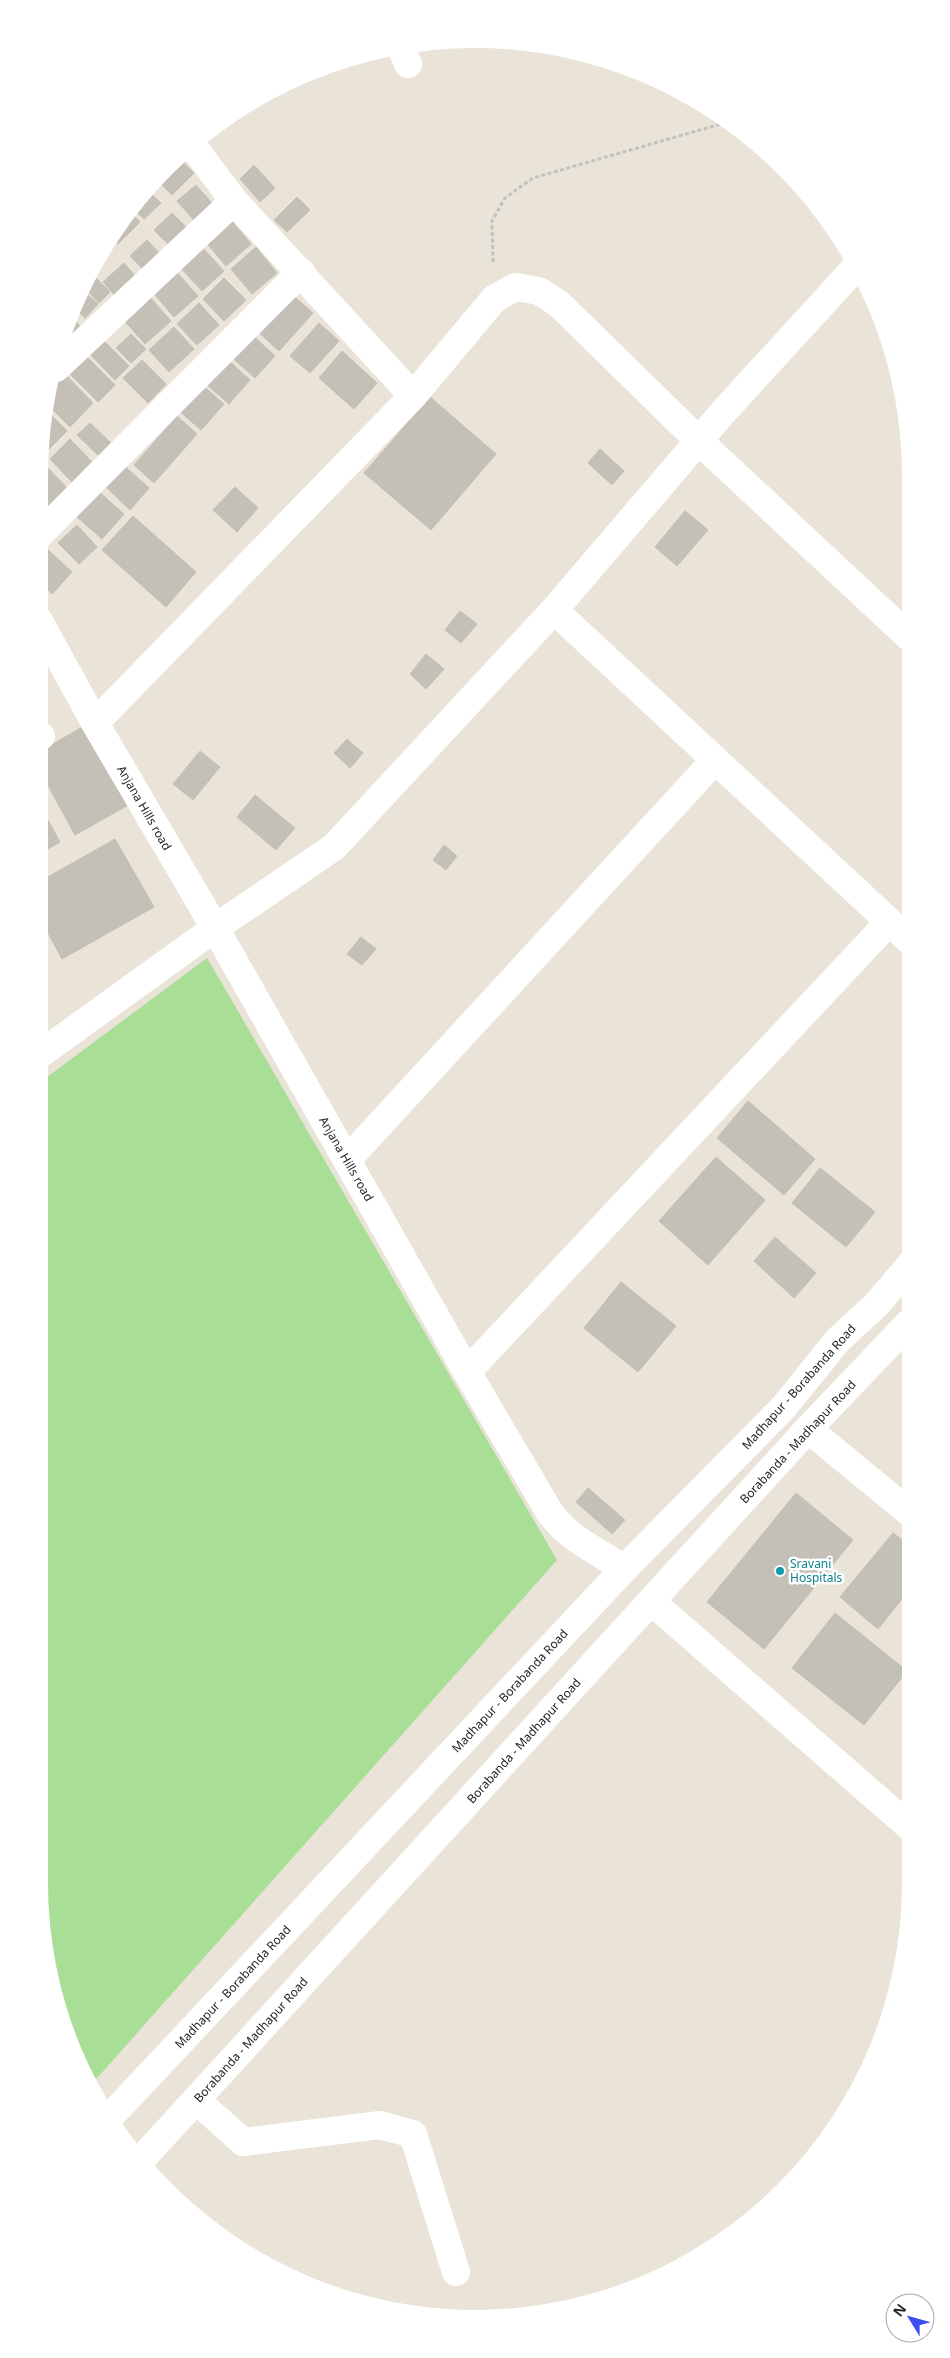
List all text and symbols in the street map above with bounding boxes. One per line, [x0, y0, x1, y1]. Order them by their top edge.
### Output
street label: Anjana Hills road [113, 762, 176, 853]
street label: Anjana Hills road [315, 1113, 378, 1204]
street label: Madhapur - Borabanda Road [738, 1320, 860, 1453]
street label: Borabanda - Madhapur Road [736, 1376, 859, 1507]
place label: Sravani Hospitals [790, 1555, 843, 1586]
marker: Sravani Hospitals [774, 1565, 786, 1577]
street label: Madhapur - Borabanda Road [448, 1625, 571, 1756]
street label: Borabanda - Madhapur Road [463, 1674, 585, 1807]
street label: Madhapur - Borabanda Road [171, 1921, 294, 2052]
street label: Borabanda - Madhapur Road [190, 1973, 312, 2106]
north arrow [885, 2293, 935, 2343]
text: N [888, 2300, 910, 2320]

